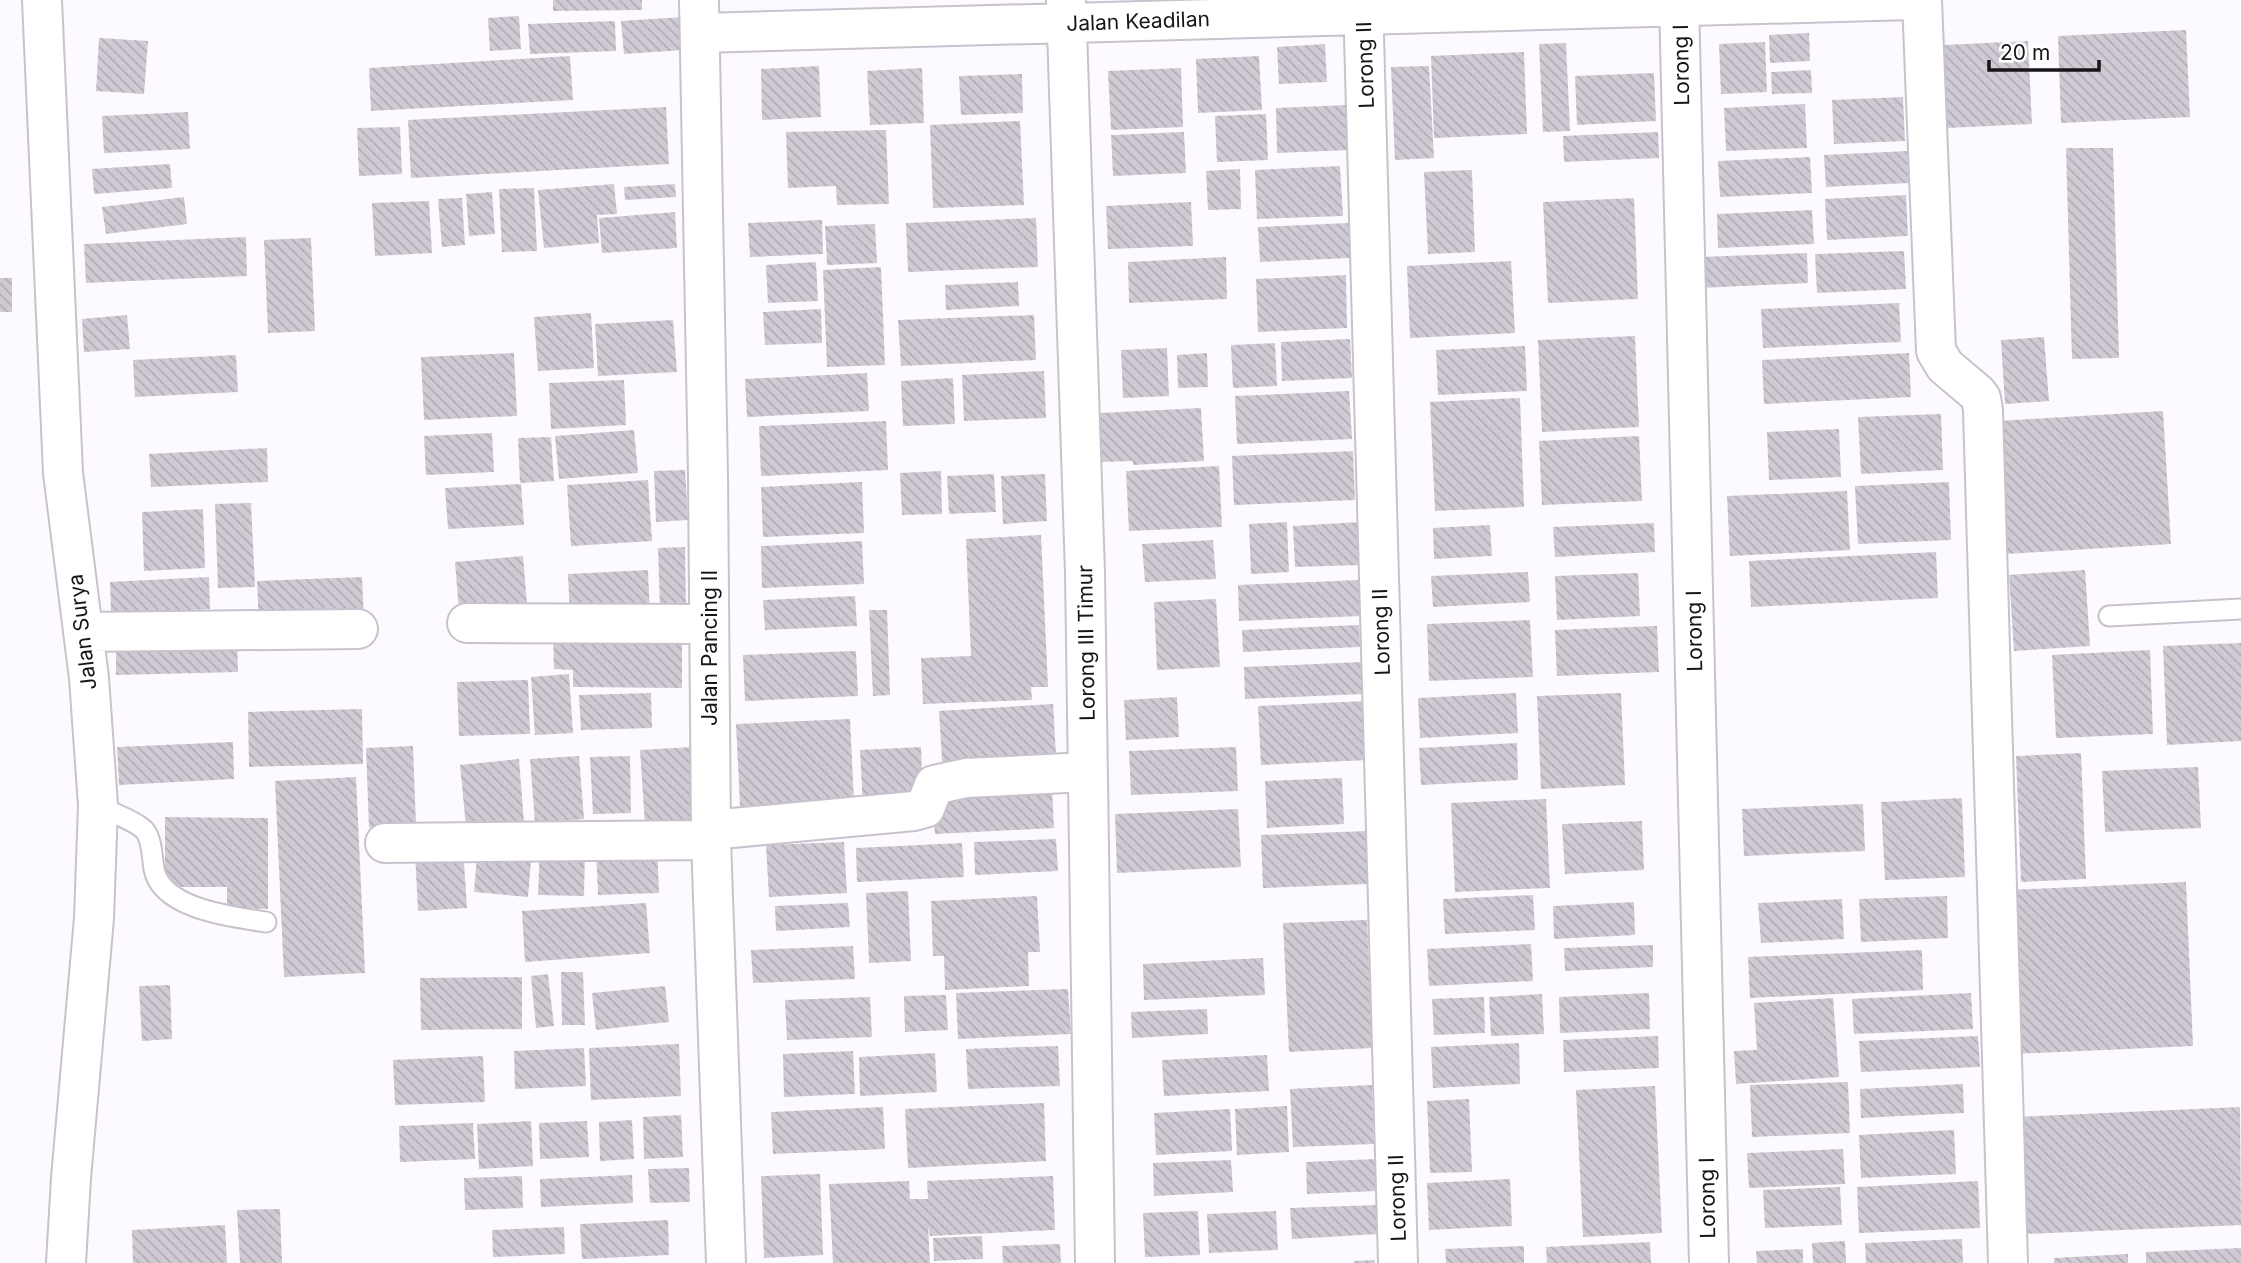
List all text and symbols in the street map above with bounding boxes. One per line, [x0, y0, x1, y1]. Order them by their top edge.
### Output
street label: Jalan Keadilan [1066, 6, 1210, 36]
street label: Lorong II [1351, 21, 1379, 109]
street label: Lorong I [1668, 24, 1694, 106]
scale bar [1989, 28, 2099, 72]
text: 20 m [2000, 40, 2050, 65]
street label: Lorong III Timur [1072, 565, 1100, 721]
street label: Jalan Pancing II [697, 570, 722, 726]
street label: Jalan Surya [62, 573, 102, 691]
street label: Lorong II [1367, 588, 1395, 676]
street label: Lorong I [1681, 590, 1707, 672]
street label: Lorong II [1383, 1154, 1411, 1242]
street label: Lorong I [1694, 1157, 1720, 1239]

